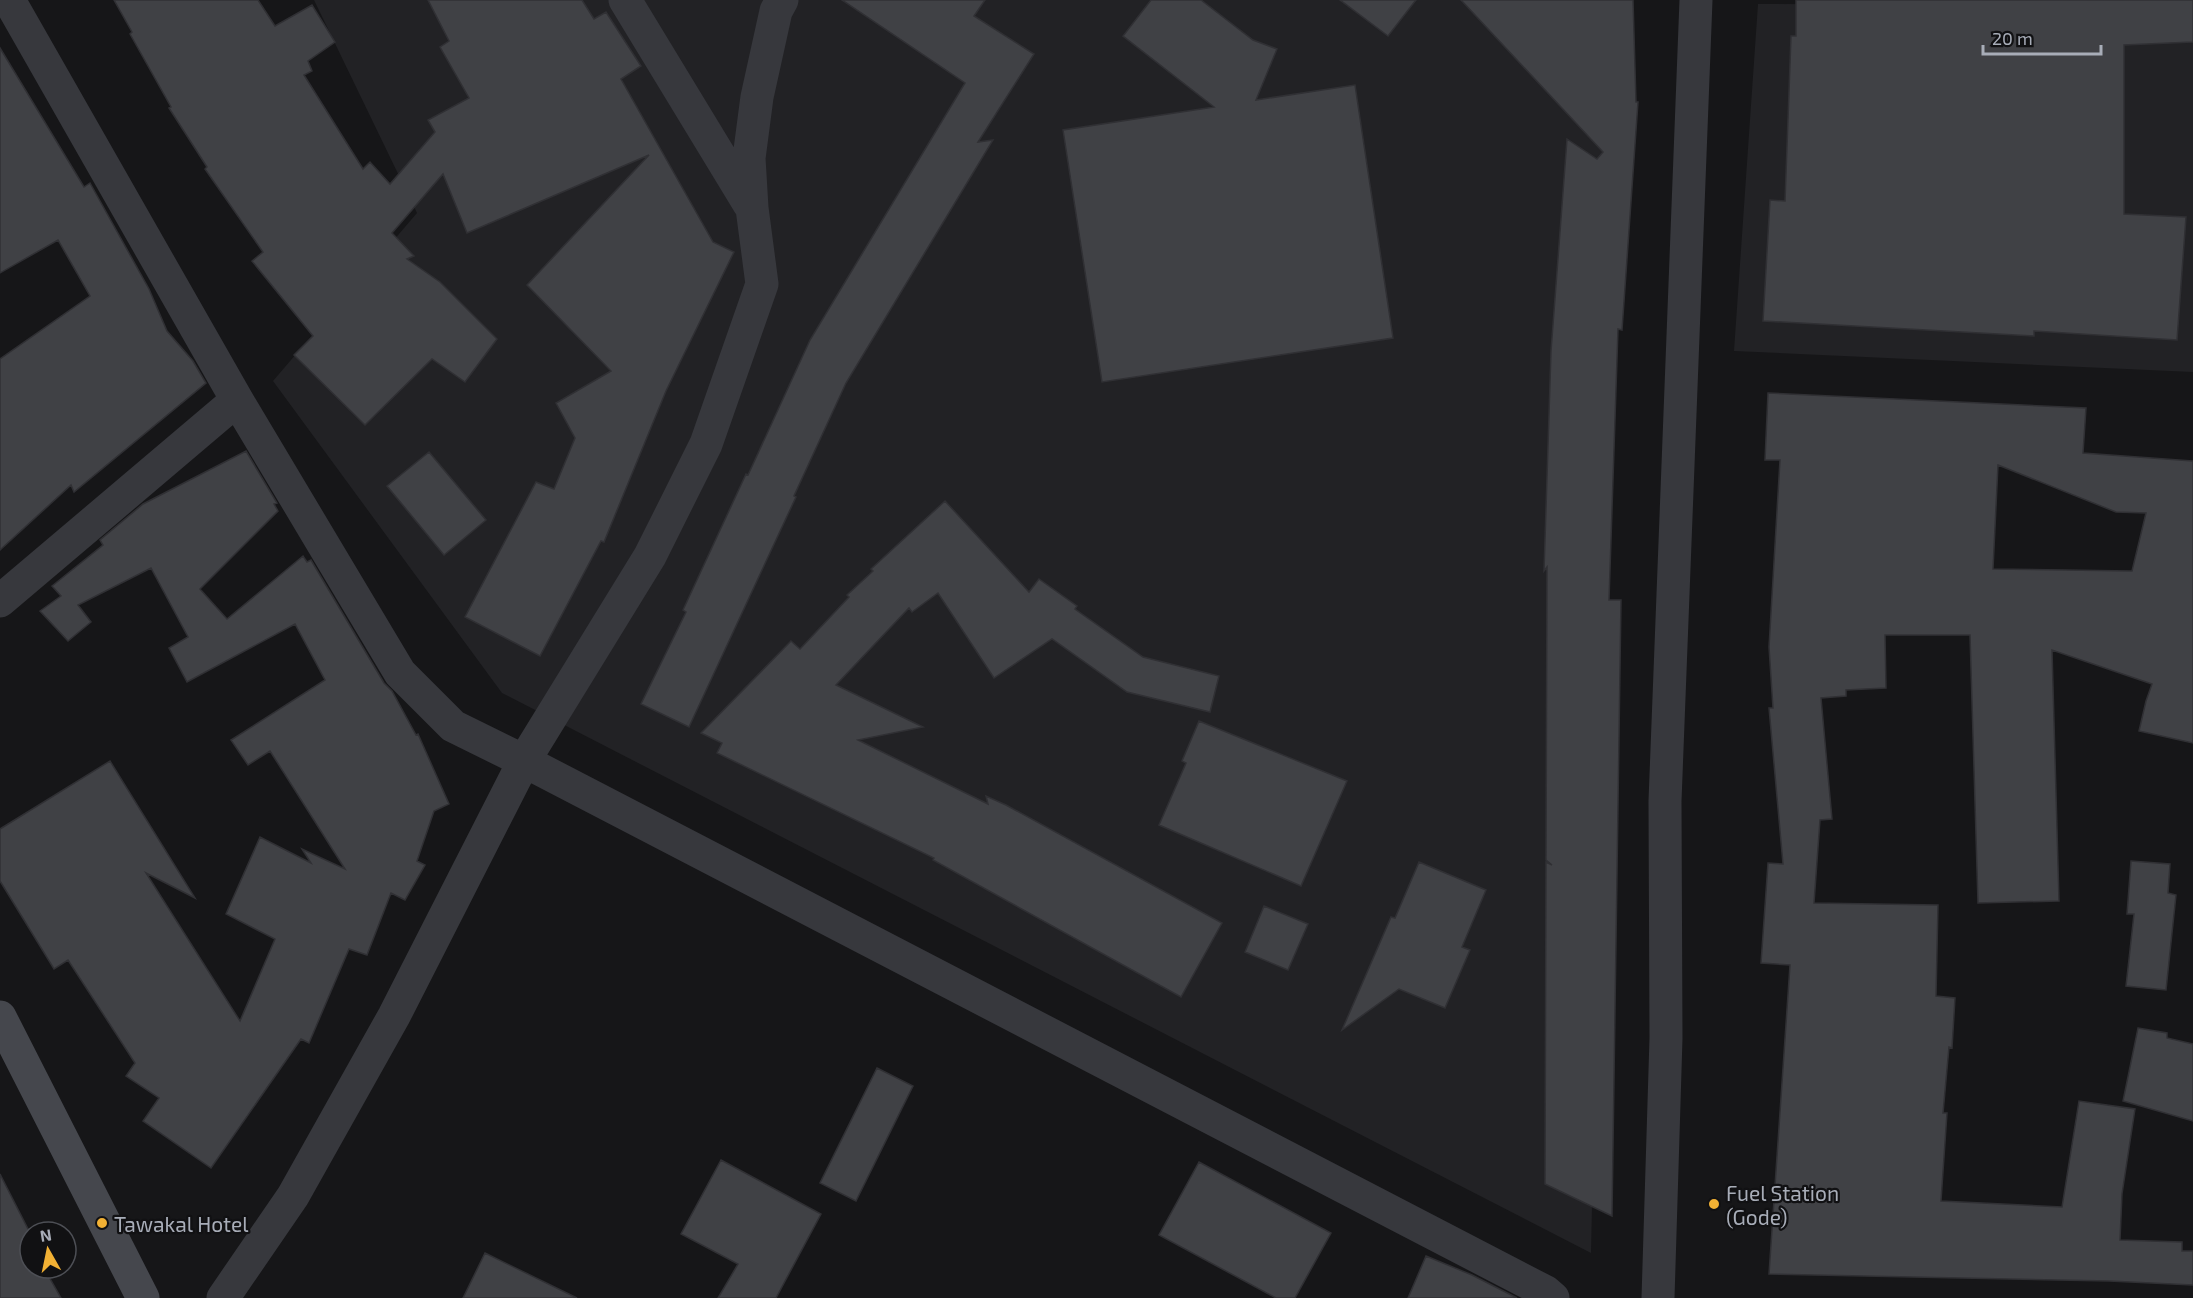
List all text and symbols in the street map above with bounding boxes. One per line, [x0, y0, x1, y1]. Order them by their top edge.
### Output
scale bar [1983, 18, 2102, 56]
text: 20 m [1992, 27, 2033, 49]
place label: Fuel Station (Gode) [1726, 1180, 1839, 1229]
marker: Fuel Station (Gode) [1707, 1197, 1721, 1211]
place label: Tawakal Hotel [114, 1211, 249, 1236]
marker: Tawakal Hotel [95, 1216, 109, 1230]
north arrow [18, 1220, 78, 1280]
text: N [38, 1224, 53, 1245]

